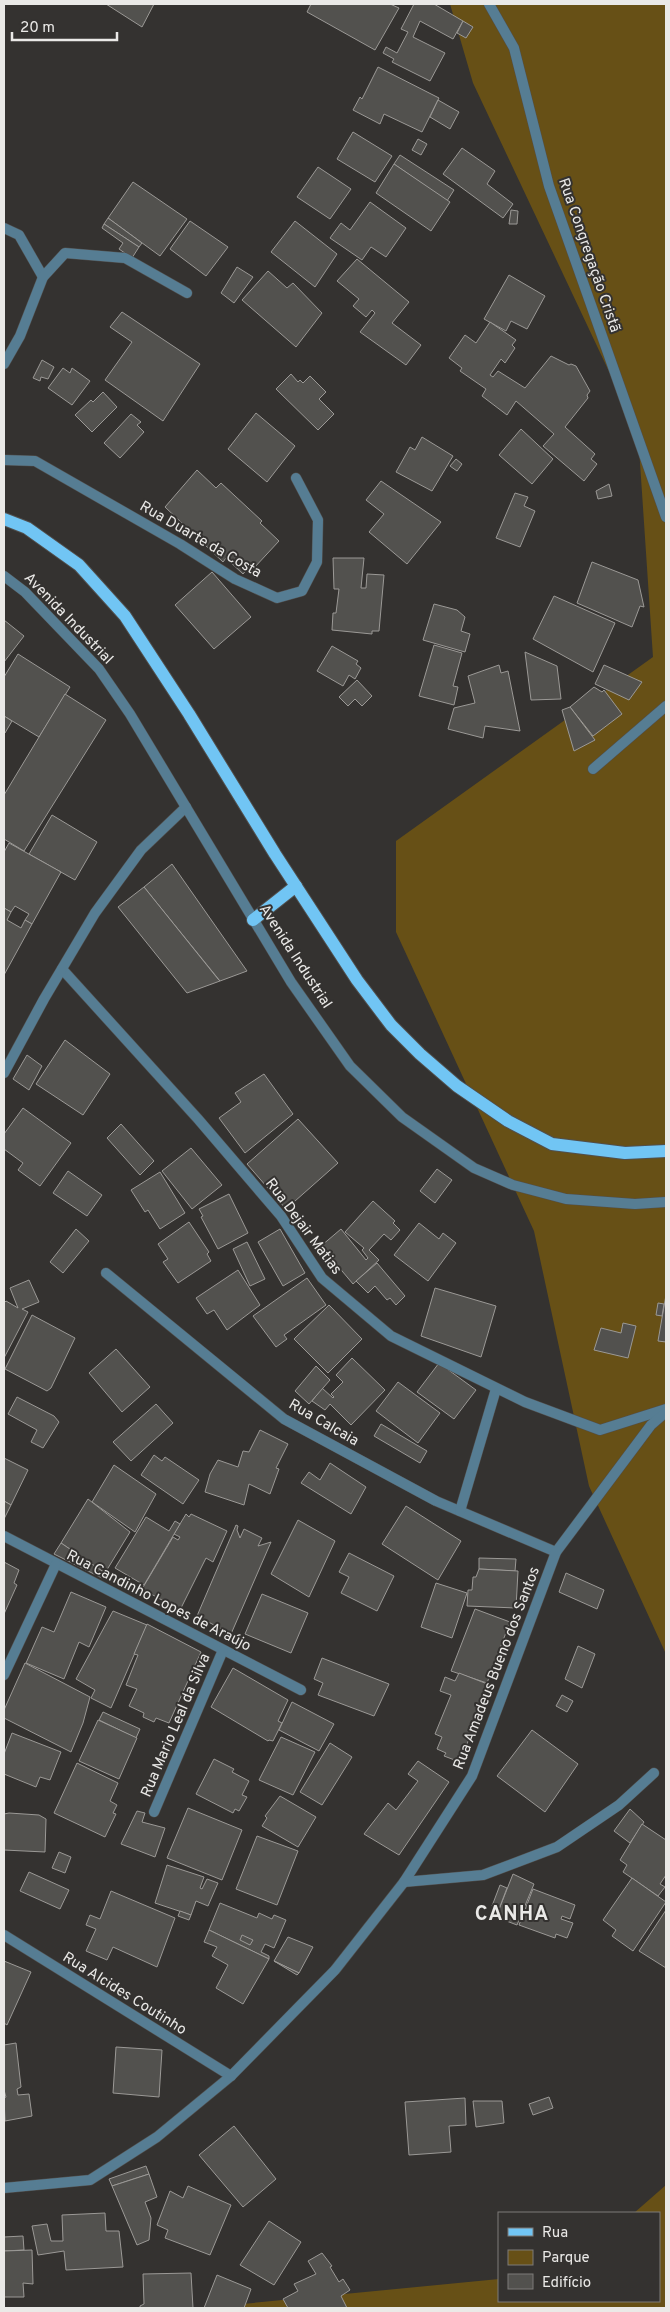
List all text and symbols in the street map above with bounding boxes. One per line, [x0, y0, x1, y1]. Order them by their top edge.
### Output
scale bar [12, 10, 118, 42]
text: 20 m [20, 19, 55, 38]
street label: Rua Congregação Cristã [553, 176, 624, 335]
street label: Rua Duarte da Costa [136, 498, 265, 583]
street label: Avenida Industrial [19, 569, 117, 669]
street label: Avenida Industrial [254, 901, 336, 1013]
street label: Rua Dejair Matias [260, 1175, 345, 1279]
street label: Rua Calcaia [285, 1396, 362, 1451]
street label: Rua Candinho Lopes de Araújo [63, 1546, 254, 1656]
street label: Rua Amadeus Bueno dos Santos [450, 1564, 545, 1773]
street label: Rua Mario Leal da Silva [137, 1651, 215, 1800]
district label: CANHA [475, 1902, 549, 1928]
street label: Rua Alcides Coutinho [59, 1948, 190, 2040]
legend [498, 2212, 660, 2302]
text: Rua [542, 2224, 568, 2243]
text: Parque [542, 2249, 590, 2268]
text: Edifício [542, 2274, 591, 2293]

